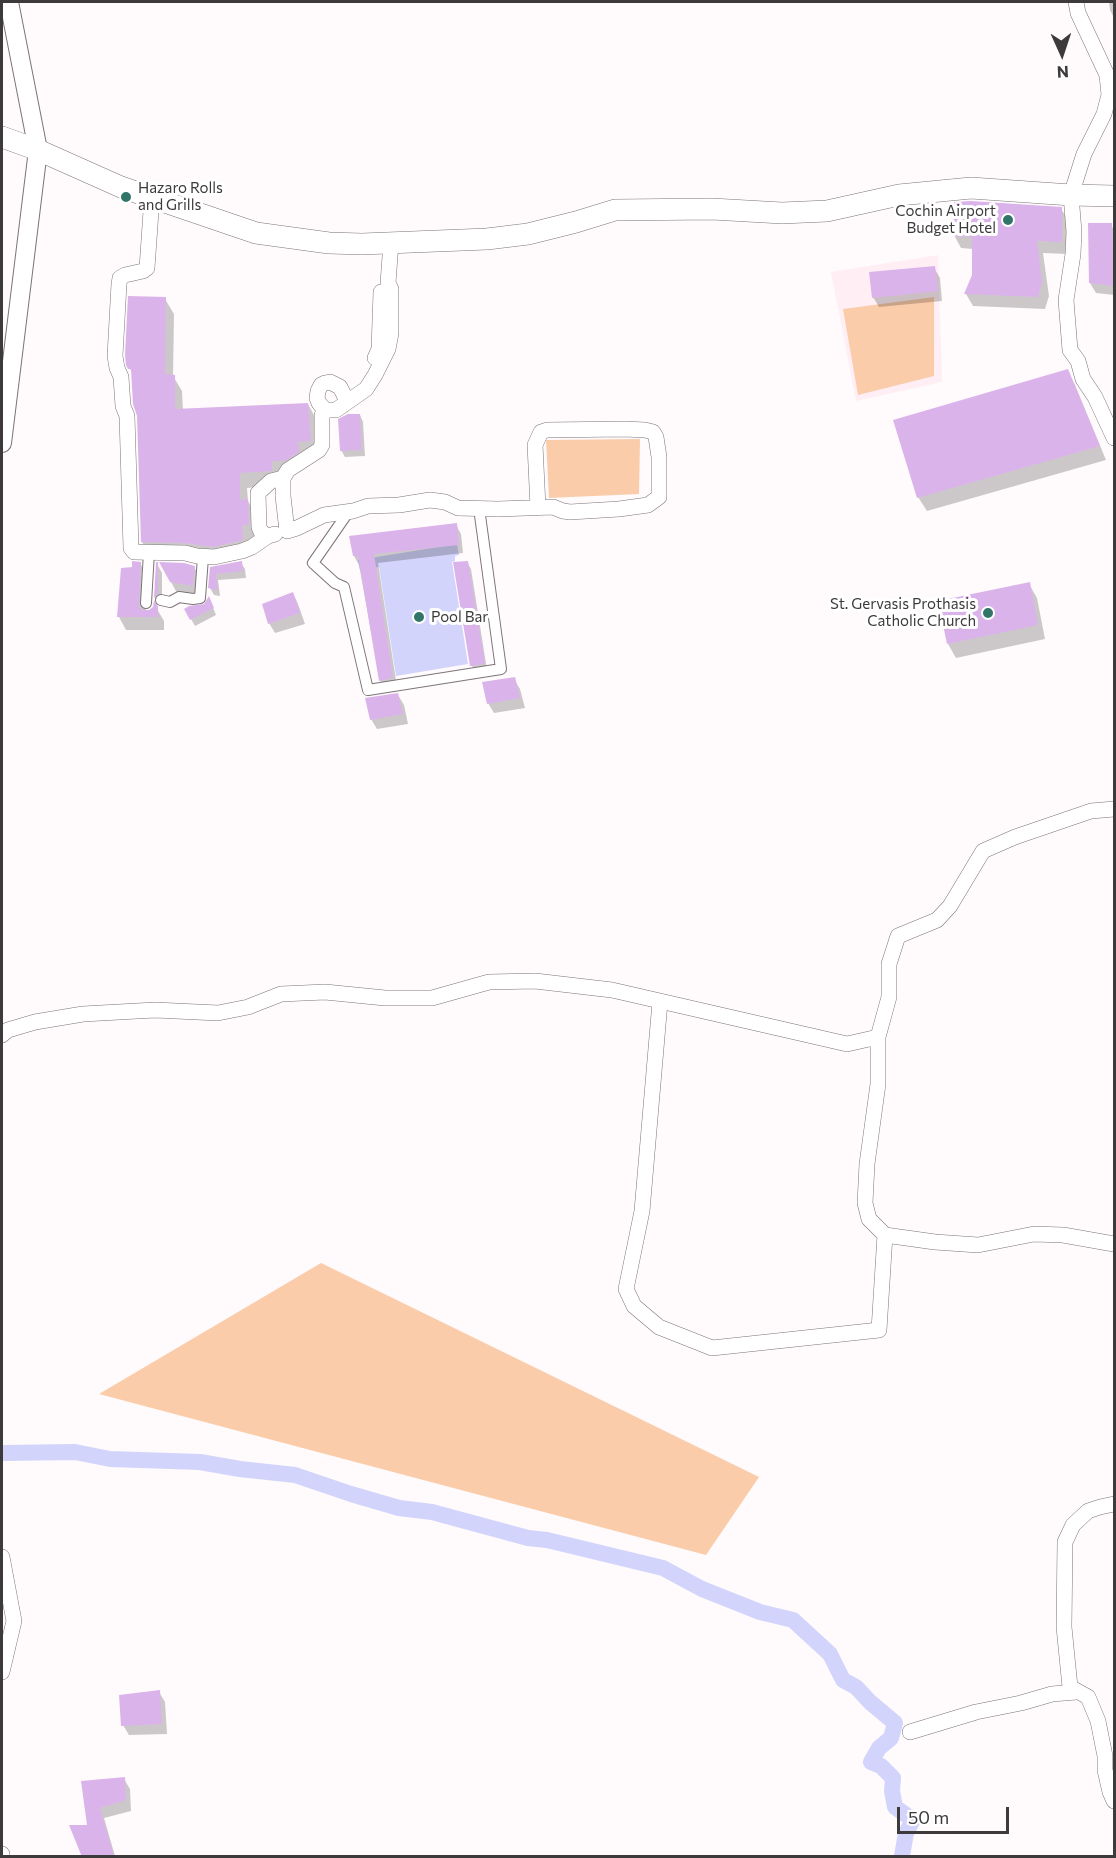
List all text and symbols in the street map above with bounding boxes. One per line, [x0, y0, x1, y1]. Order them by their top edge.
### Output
north arrow [1032, 24, 1092, 84]
text: N [1056, 63, 1069, 82]
place label: Hazaro Rolls and Grills [138, 179, 223, 214]
marker: Hazaro Rolls and Grills [119, 190, 133, 204]
place label: Cochin Airport Budget Hotel [895, 202, 996, 237]
marker: Cochin Airport Budget Hotel [1001, 213, 1015, 227]
place label: St. Gervasis Prothasis Catholic Church [830, 595, 976, 630]
marker: St. Gervasis Prothasis Catholic Church [981, 606, 995, 620]
place label: Pool Bar [431, 608, 488, 626]
marker: Pool Bar [412, 610, 426, 624]
scale bar [900, 1795, 1012, 1833]
text: 50 m [908, 1806, 949, 1828]

